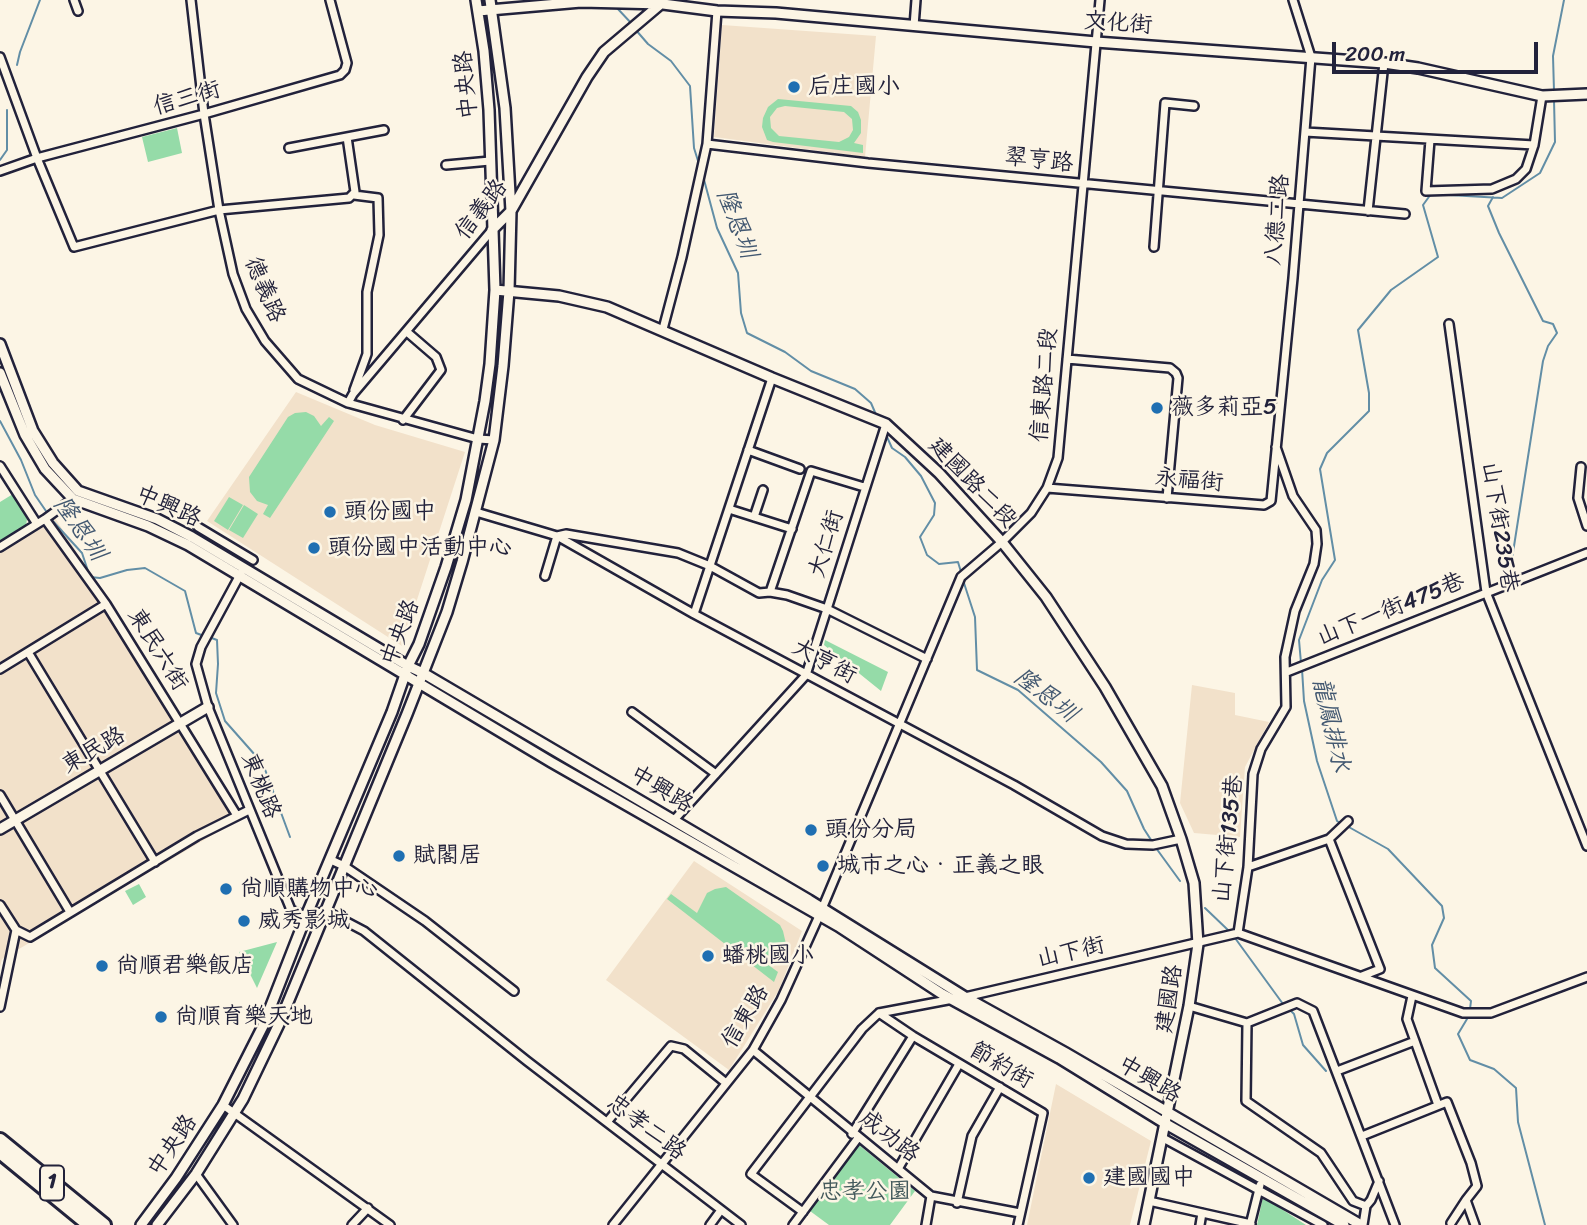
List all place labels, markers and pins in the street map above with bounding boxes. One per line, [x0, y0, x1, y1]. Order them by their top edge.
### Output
place label: 后庄國小 [808, 73, 900, 101]
marker: 后庄國小 [786, 79, 802, 95]
place label: 薇多莉亞5 [1171, 394, 1277, 422]
marker: 薇多莉亞5 [1149, 400, 1165, 416]
place label: 頭份國中 [344, 498, 436, 526]
marker: 頭份國中 [322, 504, 338, 520]
place label: 頭份國中活動中心 [328, 534, 512, 562]
marker: 頭份國中活動中心 [306, 540, 322, 556]
place label: 頭份分局 [825, 816, 917, 844]
marker: 頭份分局 [803, 822, 819, 838]
place label: 賦閣居 [413, 842, 482, 870]
marker: 賦閣居 [391, 848, 407, 864]
place label: 城市之心‧正義之眼 [837, 852, 1044, 880]
marker: 城市之心‧正義之眼 [815, 858, 831, 874]
place label: 尚順購物中心 [240, 875, 378, 903]
marker: 尚順購物中心 [218, 881, 234, 897]
place label: 威秀影城 [258, 907, 350, 935]
marker: 威秀影城 [236, 913, 252, 929]
place label: 蟠桃國小 [722, 942, 814, 970]
marker: 蟠桃國小 [700, 948, 716, 964]
place label: 尚順君樂飯店 [116, 952, 254, 980]
marker: 尚順君樂飯店 [94, 958, 110, 974]
place label: 尚順育樂天地 [175, 1003, 313, 1031]
marker: 尚順育樂天地 [153, 1009, 169, 1025]
place label: 建國國中 [1103, 1164, 1195, 1192]
marker: 建國國中 [1081, 1170, 1097, 1186]

